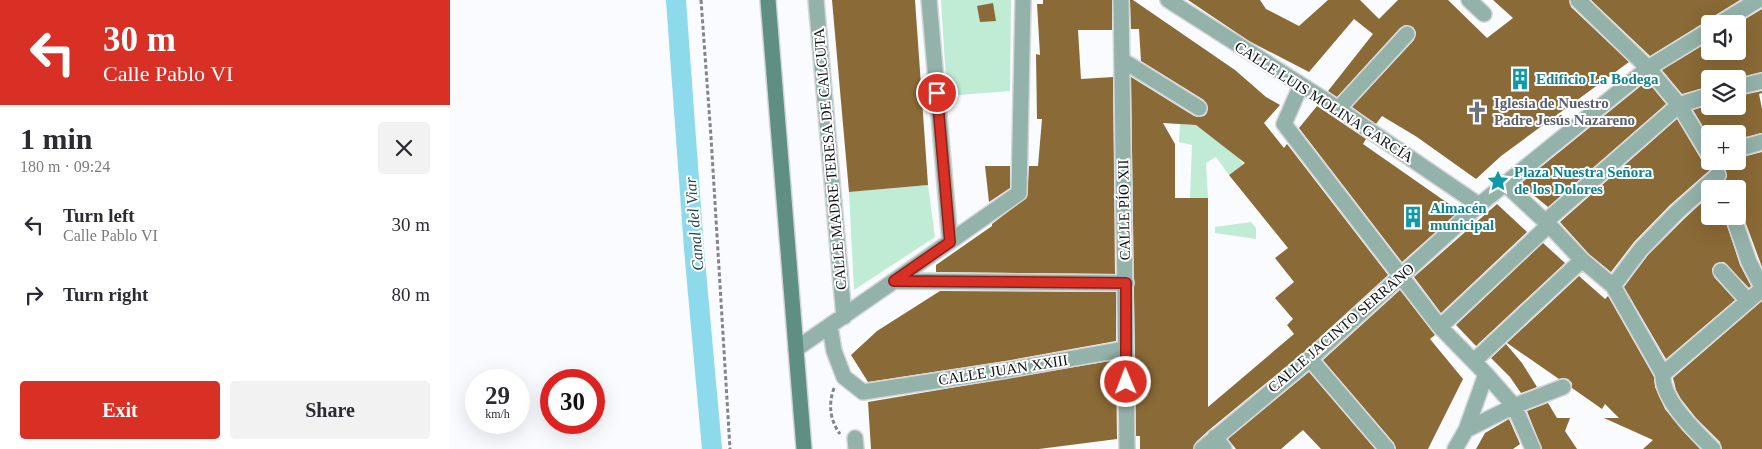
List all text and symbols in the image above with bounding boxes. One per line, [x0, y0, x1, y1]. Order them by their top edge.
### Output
map controls [1701, 15, 1746, 225]
button: sound [1701, 15, 1746, 60]
icon: left [20, 20, 85, 85]
text: 30 m [103, 20, 176, 59]
street label: CALLE MADRE TERESA DE CALCUTA [811, 27, 849, 291]
street label: CALLE LUIS MOLINA GARCÍA [1232, 38, 1416, 166]
text: Calle Pablo VI [103, 61, 233, 86]
building icon: Edificio La Bodega [1507, 66, 1533, 92]
button: layers [1701, 70, 1746, 115]
place label: Edificio La Bodega [1536, 71, 1659, 87]
pin [916, 72, 958, 114]
icon: arrive [923, 79, 951, 107]
place label: Iglesia de Nuestro Padre Jesús Nazareno [1494, 95, 1635, 128]
church icon: Iglesia de Nuestro Padre Jesús Nazareno [1464, 99, 1490, 125]
text: 1 min [20, 122, 93, 155]
button: close [378, 122, 430, 174]
button: + [1701, 125, 1746, 170]
text: 180 m · 09:24 [20, 158, 110, 175]
street label: CALLE PÍO XII [1115, 159, 1133, 261]
place label: Plaza Nuestra Señora de los Dolores [1514, 164, 1653, 197]
place icon: Plaza Nuestra Señora de los Dolores [1485, 168, 1511, 194]
water label: Canal del Viar [681, 176, 707, 272]
button: − [1701, 180, 1746, 225]
place label: Almacén municipal [1430, 200, 1494, 233]
building icon: Almacén municipal [1400, 204, 1426, 230]
text: Turn left [63, 205, 135, 226]
icon: left [20, 211, 48, 239]
text: 30 m [391, 214, 430, 235]
text: Calle Pablo VI [63, 227, 158, 244]
street label: CALLE JACINTO SERRANO [1265, 260, 1417, 396]
icon: right [20, 281, 48, 309]
text: Turn right [63, 284, 148, 305]
text: 80 m [391, 284, 430, 305]
street label: CALLE JUAN XXIII [937, 352, 1069, 388]
position arrow [1099, 355, 1151, 407]
speed limit sign: 30 [540, 369, 605, 434]
button: Exit [20, 381, 220, 439]
button: Share [230, 381, 430, 439]
text: 29 [485, 382, 510, 409]
text: km/h [485, 407, 510, 421]

